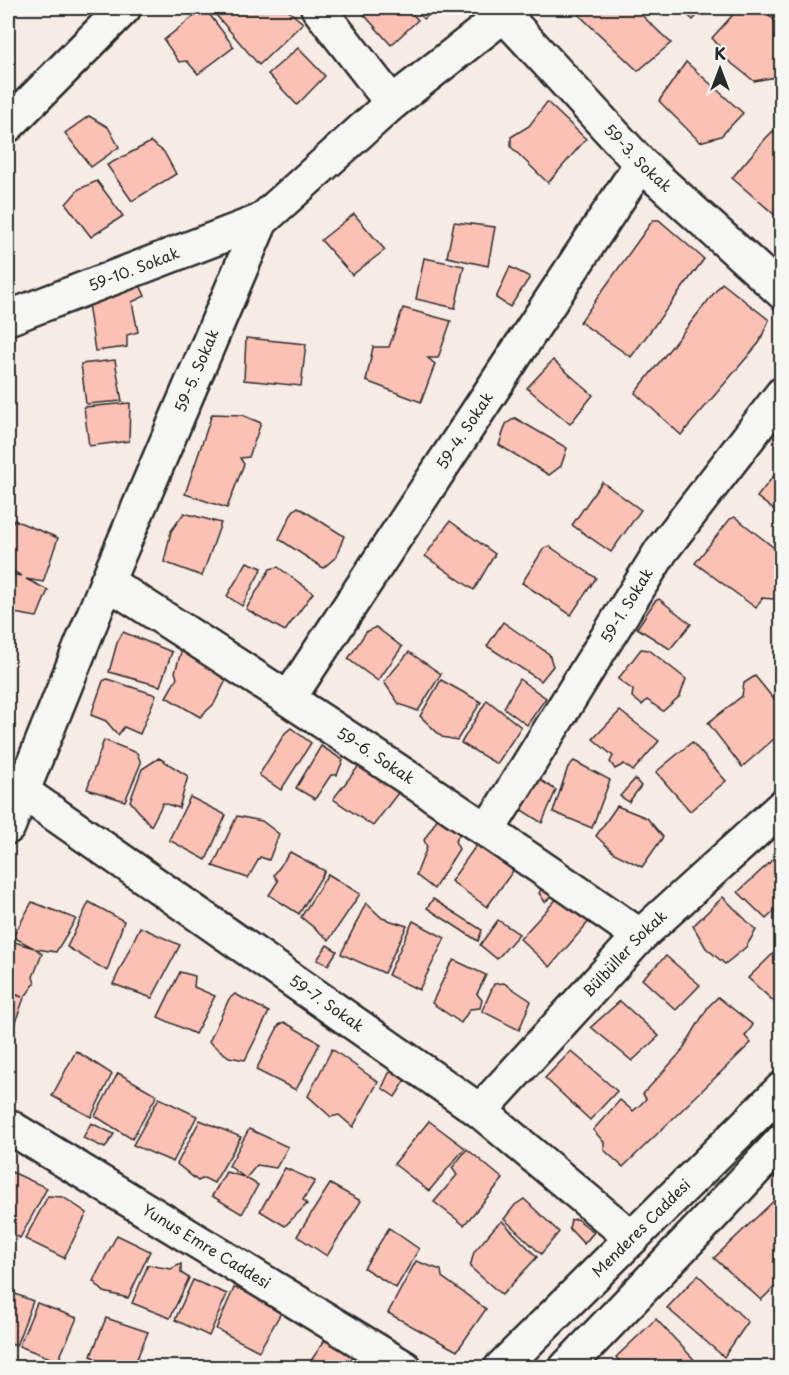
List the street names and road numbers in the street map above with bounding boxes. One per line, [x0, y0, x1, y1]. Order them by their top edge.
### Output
street label: 59-3. Sokak [599, 118, 678, 197]
street label: 59-10. Sokak [85, 240, 183, 296]
street label: 59-5. Sokak [168, 324, 224, 415]
street label: 59-4. Sokak [430, 386, 498, 473]
street label: 59-1. Sokak [594, 563, 658, 647]
street label: 59-6. Sokak [333, 721, 420, 789]
street label: Bülbüller Sokak [577, 904, 672, 1002]
street label: 59-7. Sokak [285, 968, 370, 1037]
street label: Menderes Caddesi [586, 1173, 695, 1282]
street label: Yunus Emre Caddesi [138, 1197, 275, 1293]

